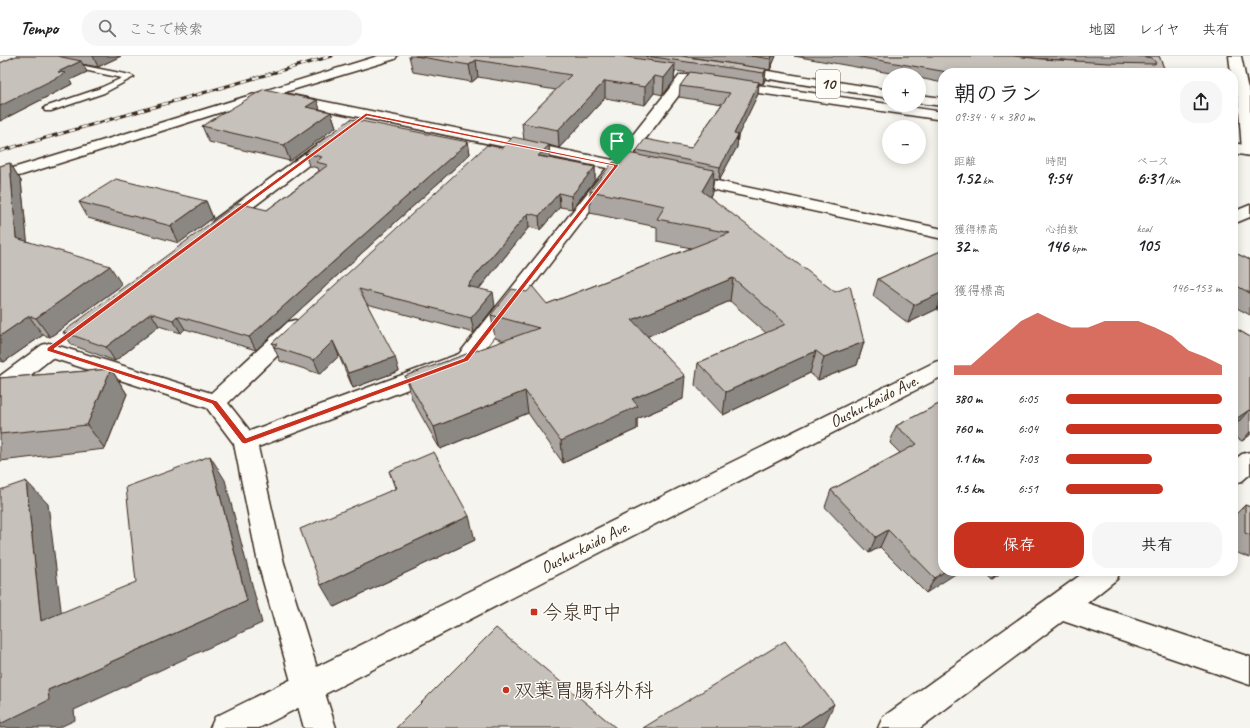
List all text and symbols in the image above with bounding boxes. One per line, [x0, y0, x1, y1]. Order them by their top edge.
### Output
search box [82, 10, 362, 46]
text: Tempo [20, 16, 58, 40]
icon: search [96, 17, 118, 39]
text: ここで検索 [128, 20, 203, 39]
text: 地図 [1089, 21, 1117, 38]
text: レイヤ [1139, 21, 1180, 38]
text: 共有 [1202, 21, 1230, 38]
map controls [882, 68, 926, 164]
button: + [882, 68, 926, 112]
road number: 10 [816, 70, 840, 98]
text: 朝のラン [954, 80, 1042, 108]
button: share [1180, 81, 1222, 123]
text: 09:34 · 4 × 380 m [954, 109, 1035, 125]
button: − [882, 120, 926, 164]
pin [600, 124, 634, 165]
icon: arrive [606, 130, 628, 152]
text: 距離 [954, 154, 976, 168]
text: 時間 [1045, 154, 1067, 168]
text: ペース [1137, 154, 1169, 168]
text: 1.52 [954, 168, 980, 189]
text: 9:54 [1045, 168, 1071, 189]
text: 6:31 [1137, 168, 1163, 189]
text: km [980, 173, 993, 187]
text: /km [1163, 173, 1180, 187]
text: kcal [1137, 221, 1151, 235]
text: 獲得標高 [954, 222, 998, 236]
text: 心拍数 [1045, 222, 1078, 236]
text: 105 [1137, 235, 1159, 256]
text: 32 [954, 236, 969, 257]
text: 146 [1045, 236, 1069, 257]
text: m [969, 241, 978, 255]
text: bpm [1069, 241, 1086, 255]
text: 146–153 m [1171, 280, 1222, 296]
text: 獲得標高 [954, 283, 1006, 299]
street label: Oushu-kaido Ave. [826, 369, 922, 432]
text: 380 m [954, 391, 982, 407]
text: 6:05 [1018, 391, 1038, 407]
text: 760 m [954, 421, 982, 437]
text: 6:04 [1018, 421, 1038, 437]
text: 1.1 km [954, 451, 984, 467]
text: 7:03 [1018, 451, 1038, 467]
text: 1.5 km [954, 481, 984, 497]
text: 6:51 [1018, 481, 1038, 497]
street label: Oushu-kaido Ave. [537, 515, 633, 578]
button: 保存 [954, 522, 1084, 568]
button: 共有 [1092, 522, 1222, 568]
place label: 今泉町中 [542, 600, 622, 625]
marker: 今泉町中 [529, 607, 539, 617]
place label: 双葉胃腸科外科 [514, 678, 654, 703]
marker: 双葉胃腸科外科 [501, 685, 511, 695]

